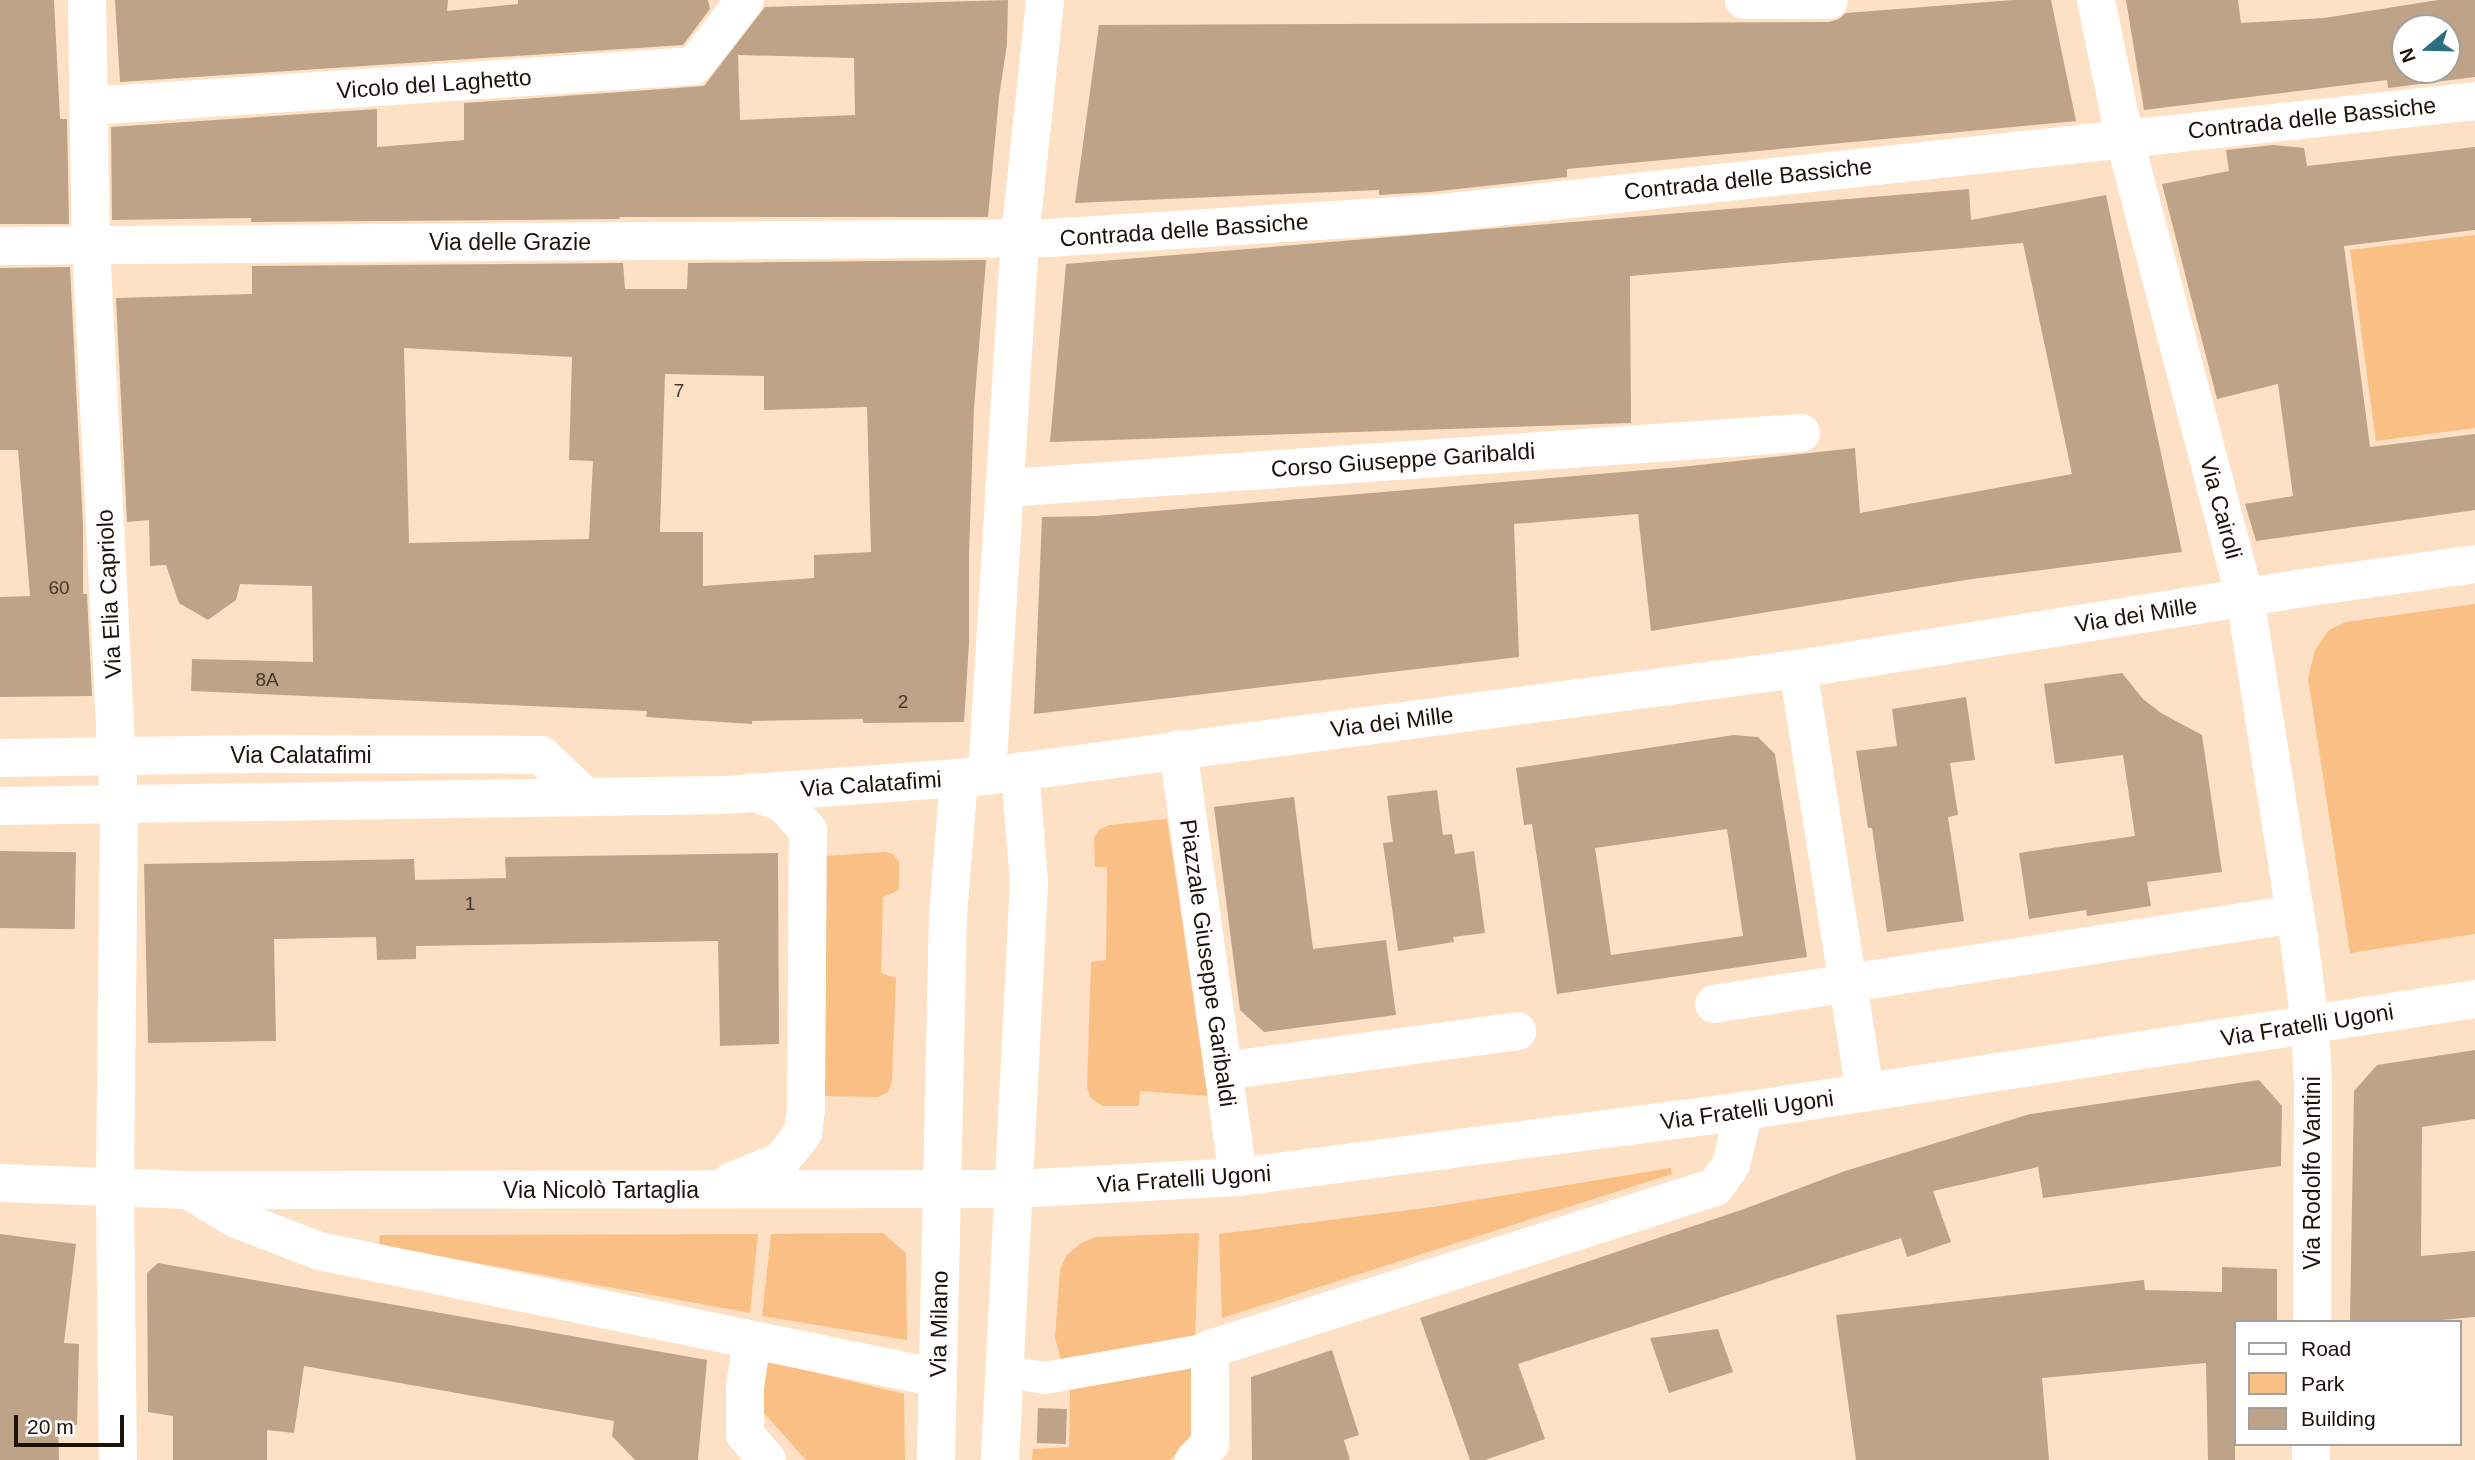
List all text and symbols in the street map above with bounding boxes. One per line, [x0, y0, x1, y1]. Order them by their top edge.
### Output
north arrow [2391, 14, 2461, 84]
text: N [2395, 45, 2420, 65]
street label: Vicolo del Laghetto [336, 63, 532, 105]
street label: Contrada delle Bassiche [2187, 91, 2437, 145]
street label: Contrada delle Bassiche [1623, 152, 1873, 206]
street label: Contrada delle Bassiche [1059, 208, 1309, 252]
street label: Via delle Grazie [429, 228, 591, 256]
house number: 7 [674, 380, 684, 402]
street label: Corso Giuseppe Garibaldi [1270, 437, 1536, 483]
street label: Via Cairoli [2194, 454, 2248, 562]
street label: Via Elia Capriolo [91, 509, 127, 679]
house number: 60 [48, 577, 70, 599]
street label: Via dei Mille [2073, 592, 2199, 638]
house number: 8A [255, 669, 279, 691]
house number: 2 [898, 691, 908, 713]
street label: Via dei Mille [1329, 701, 1455, 743]
street label: Via Calatafimi [230, 741, 372, 769]
street label: Via Calatafimi [799, 765, 943, 803]
street label: Piazzale Giuseppe Garibaldi [1174, 817, 1242, 1109]
house number: 1 [465, 893, 475, 915]
street label: Via Fratelli Ugoni [2219, 998, 2395, 1052]
street label: Via Rodolfo Vantini [2298, 1076, 2326, 1270]
street label: Via Fratelli Ugoni [1659, 1084, 1835, 1136]
street label: Via Fratelli Ugoni [1096, 1159, 1272, 1199]
street label: Via Nicolò Tartaglia [503, 1176, 699, 1204]
street label: Via Milano [924, 1270, 954, 1378]
legend [2234, 1320, 2461, 1446]
text: Road [2301, 1337, 2351, 1360]
text: Park [2301, 1372, 2344, 1395]
scale bar [18, 1400, 128, 1444]
text: Building [2301, 1407, 2376, 1430]
text: 20 m [27, 1415, 74, 1438]

